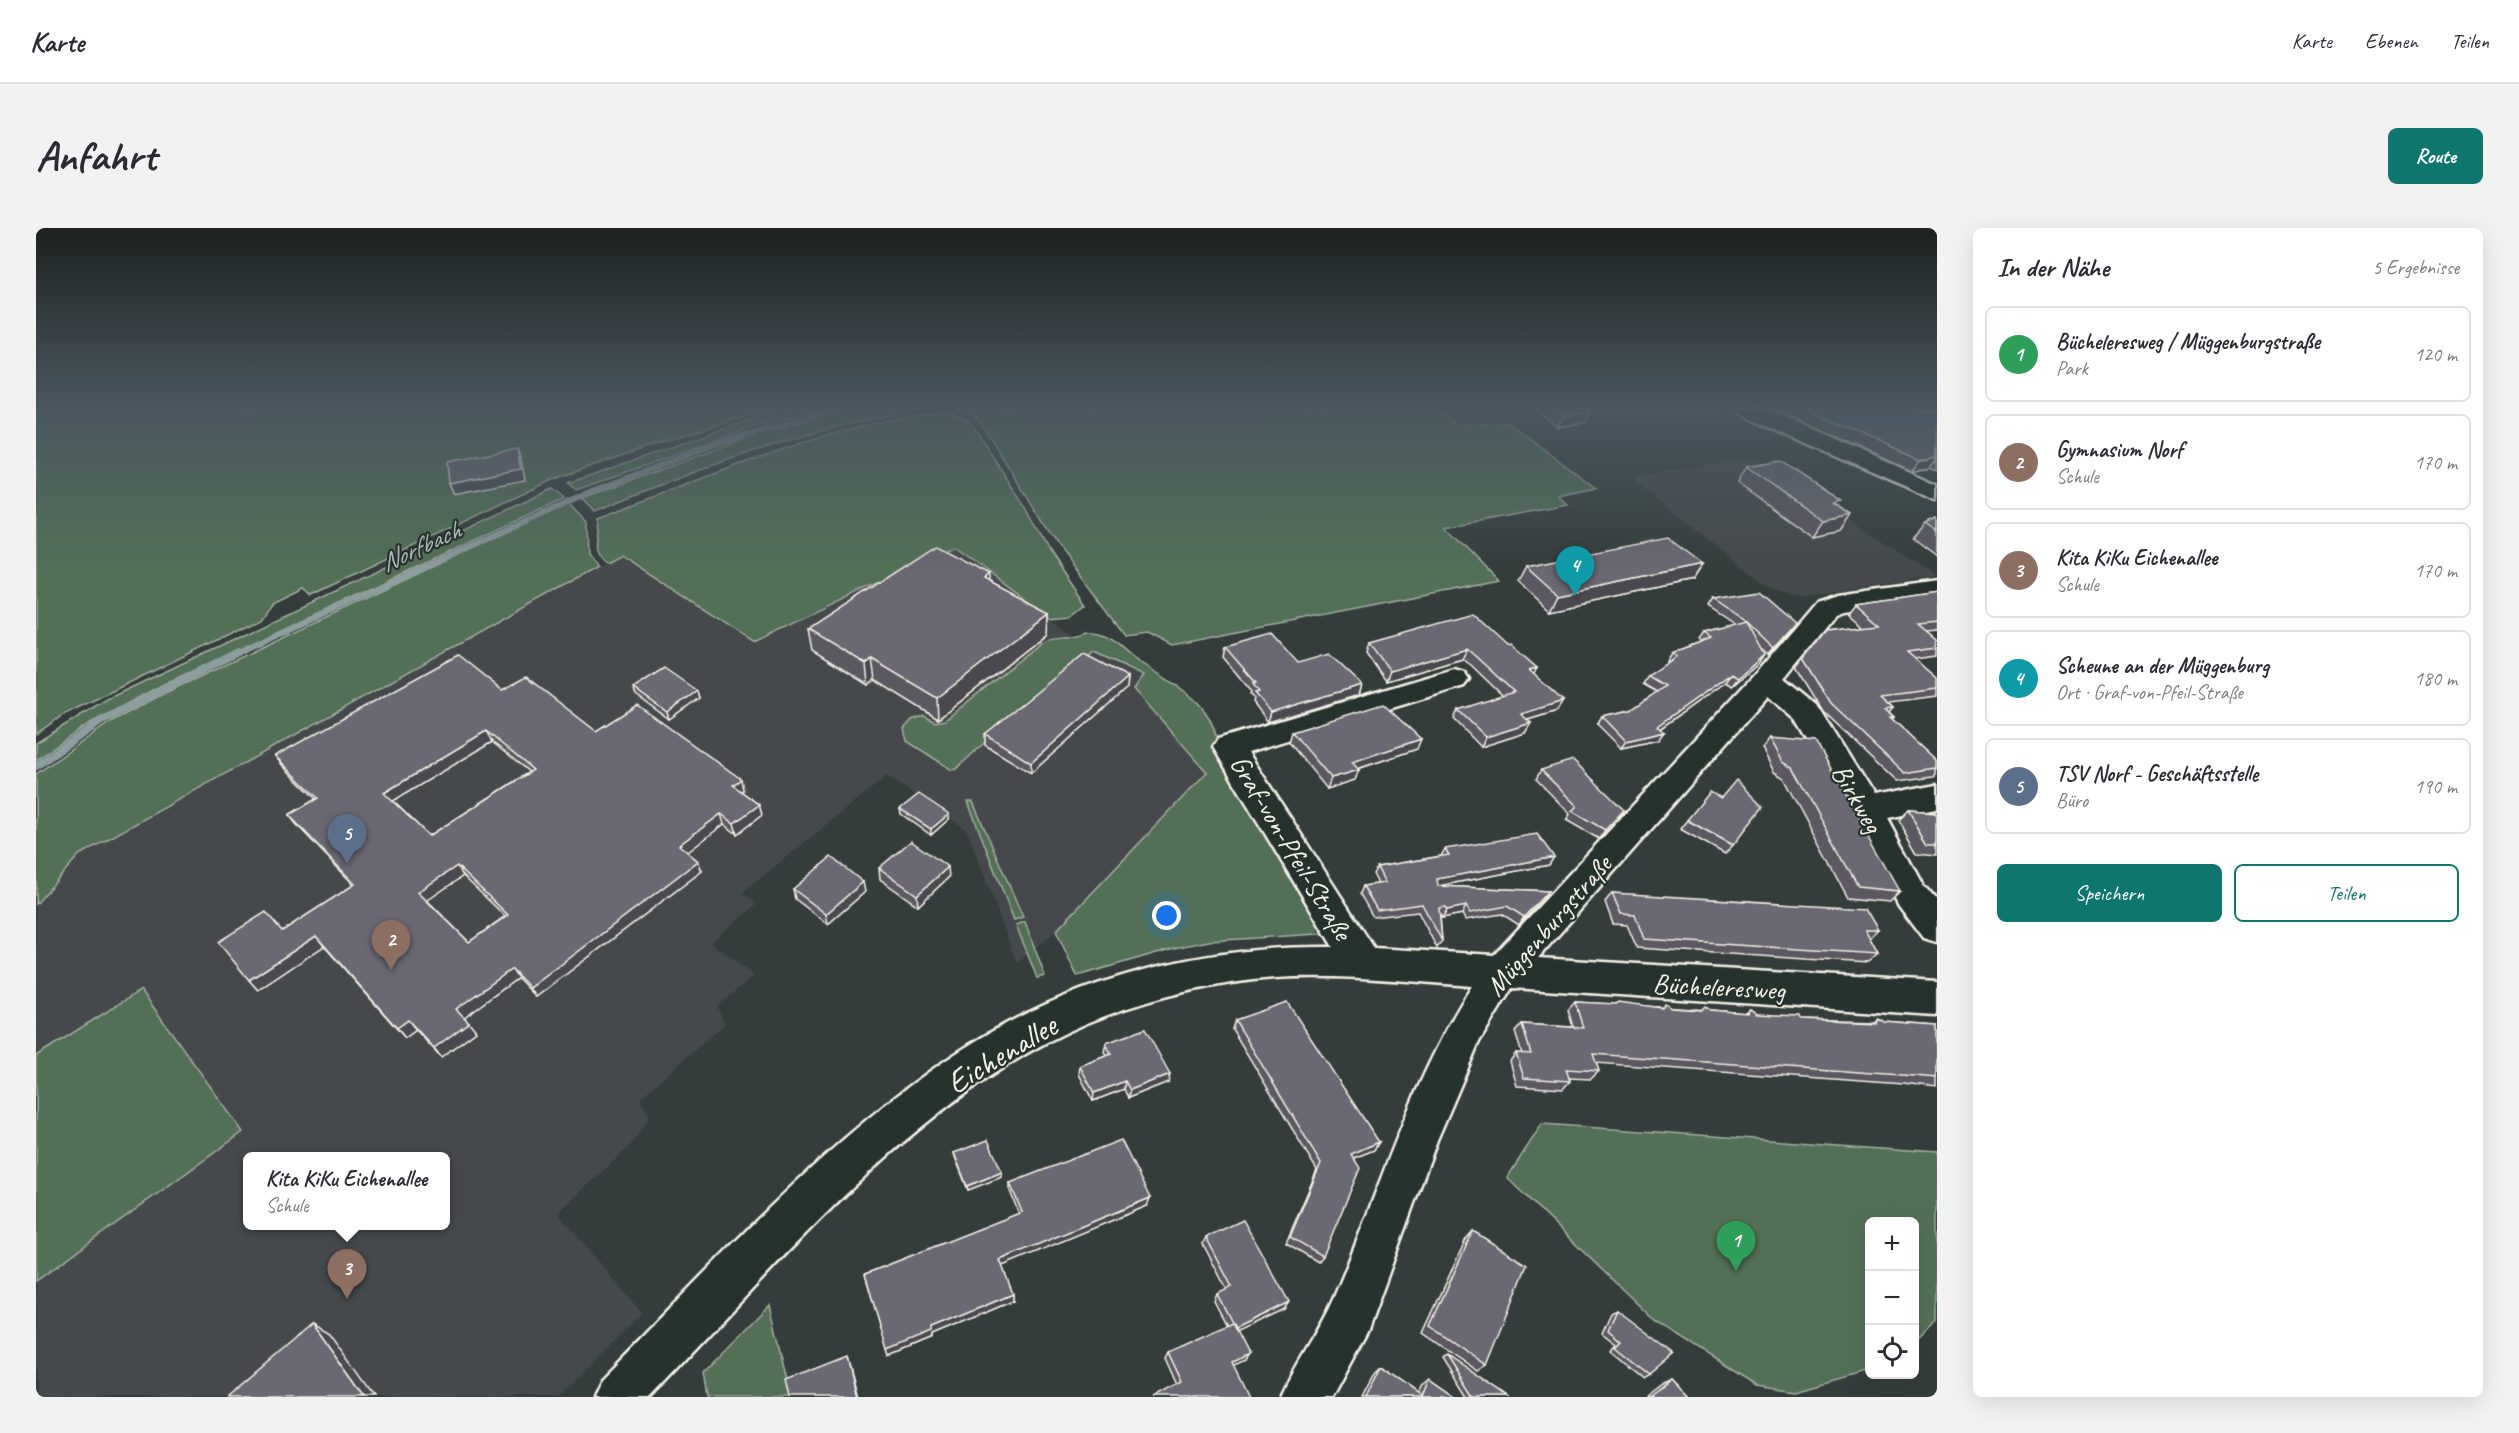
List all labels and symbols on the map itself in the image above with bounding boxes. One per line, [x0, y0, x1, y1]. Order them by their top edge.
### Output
water label: Norfbach [375, 513, 467, 579]
pin: 4 [1556, 546, 1594, 596]
street label: Graf-von-Pfeil-Straße [1223, 748, 1362, 948]
street label: Birkweg [1824, 757, 1892, 840]
pin: 5 [328, 814, 366, 864]
street label: Müggenburgstraße [1478, 846, 1620, 1003]
your location [1152, 901, 1181, 930]
pin: 2 [372, 920, 410, 970]
street label: Bücheleresweg [1652, 966, 1787, 1008]
street label: Eichenallee [938, 1003, 1067, 1103]
pin: 1 [1716, 1222, 1756, 1271]
pin: 3 [328, 1250, 366, 1299]

